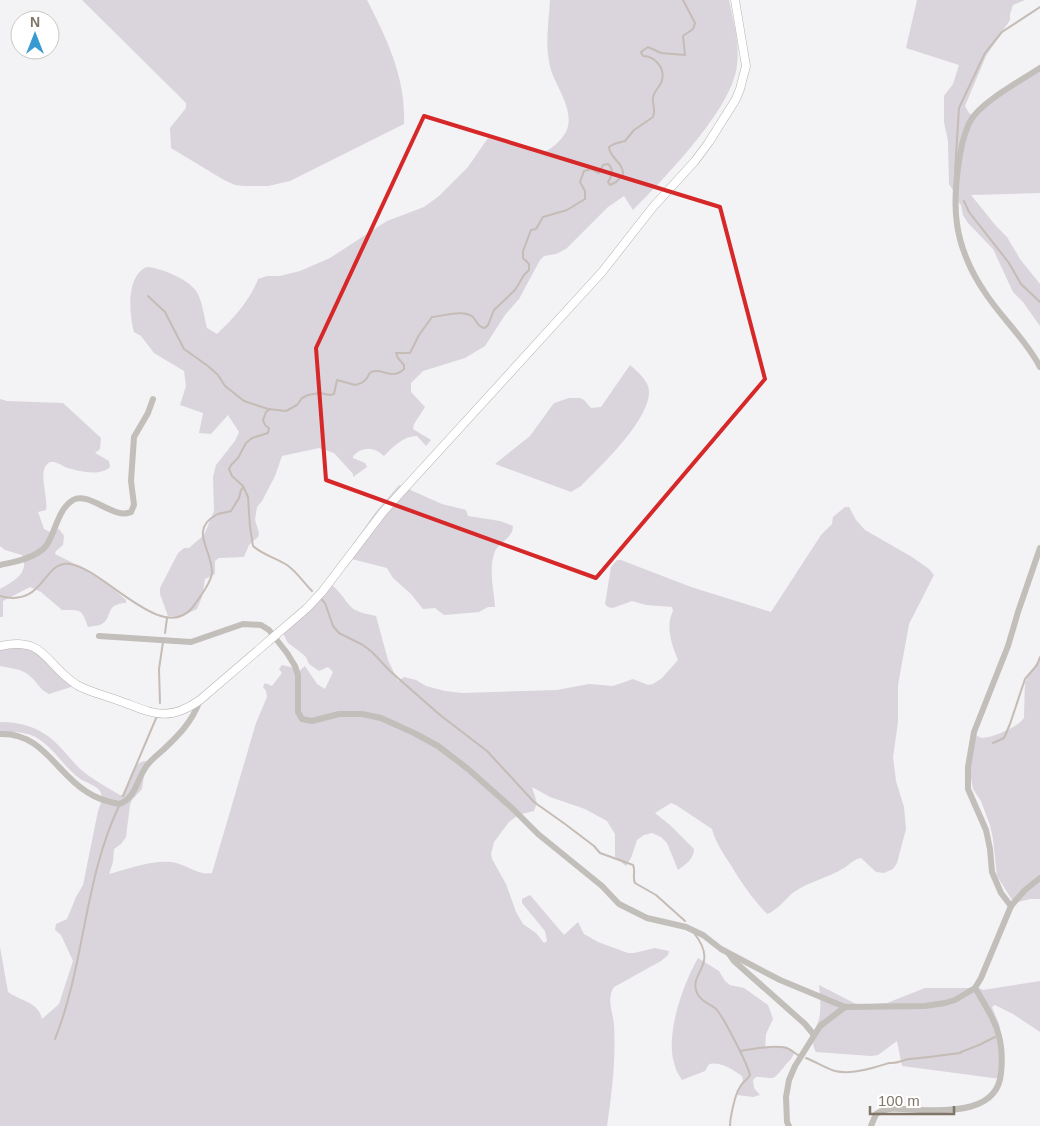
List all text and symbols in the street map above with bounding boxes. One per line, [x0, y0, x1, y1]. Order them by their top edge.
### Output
north arrow [10, 10, 60, 60]
text: N [30, 14, 40, 30]
scale bar [870, 1084, 954, 1116]
text: 100 m [878, 1092, 920, 1109]

